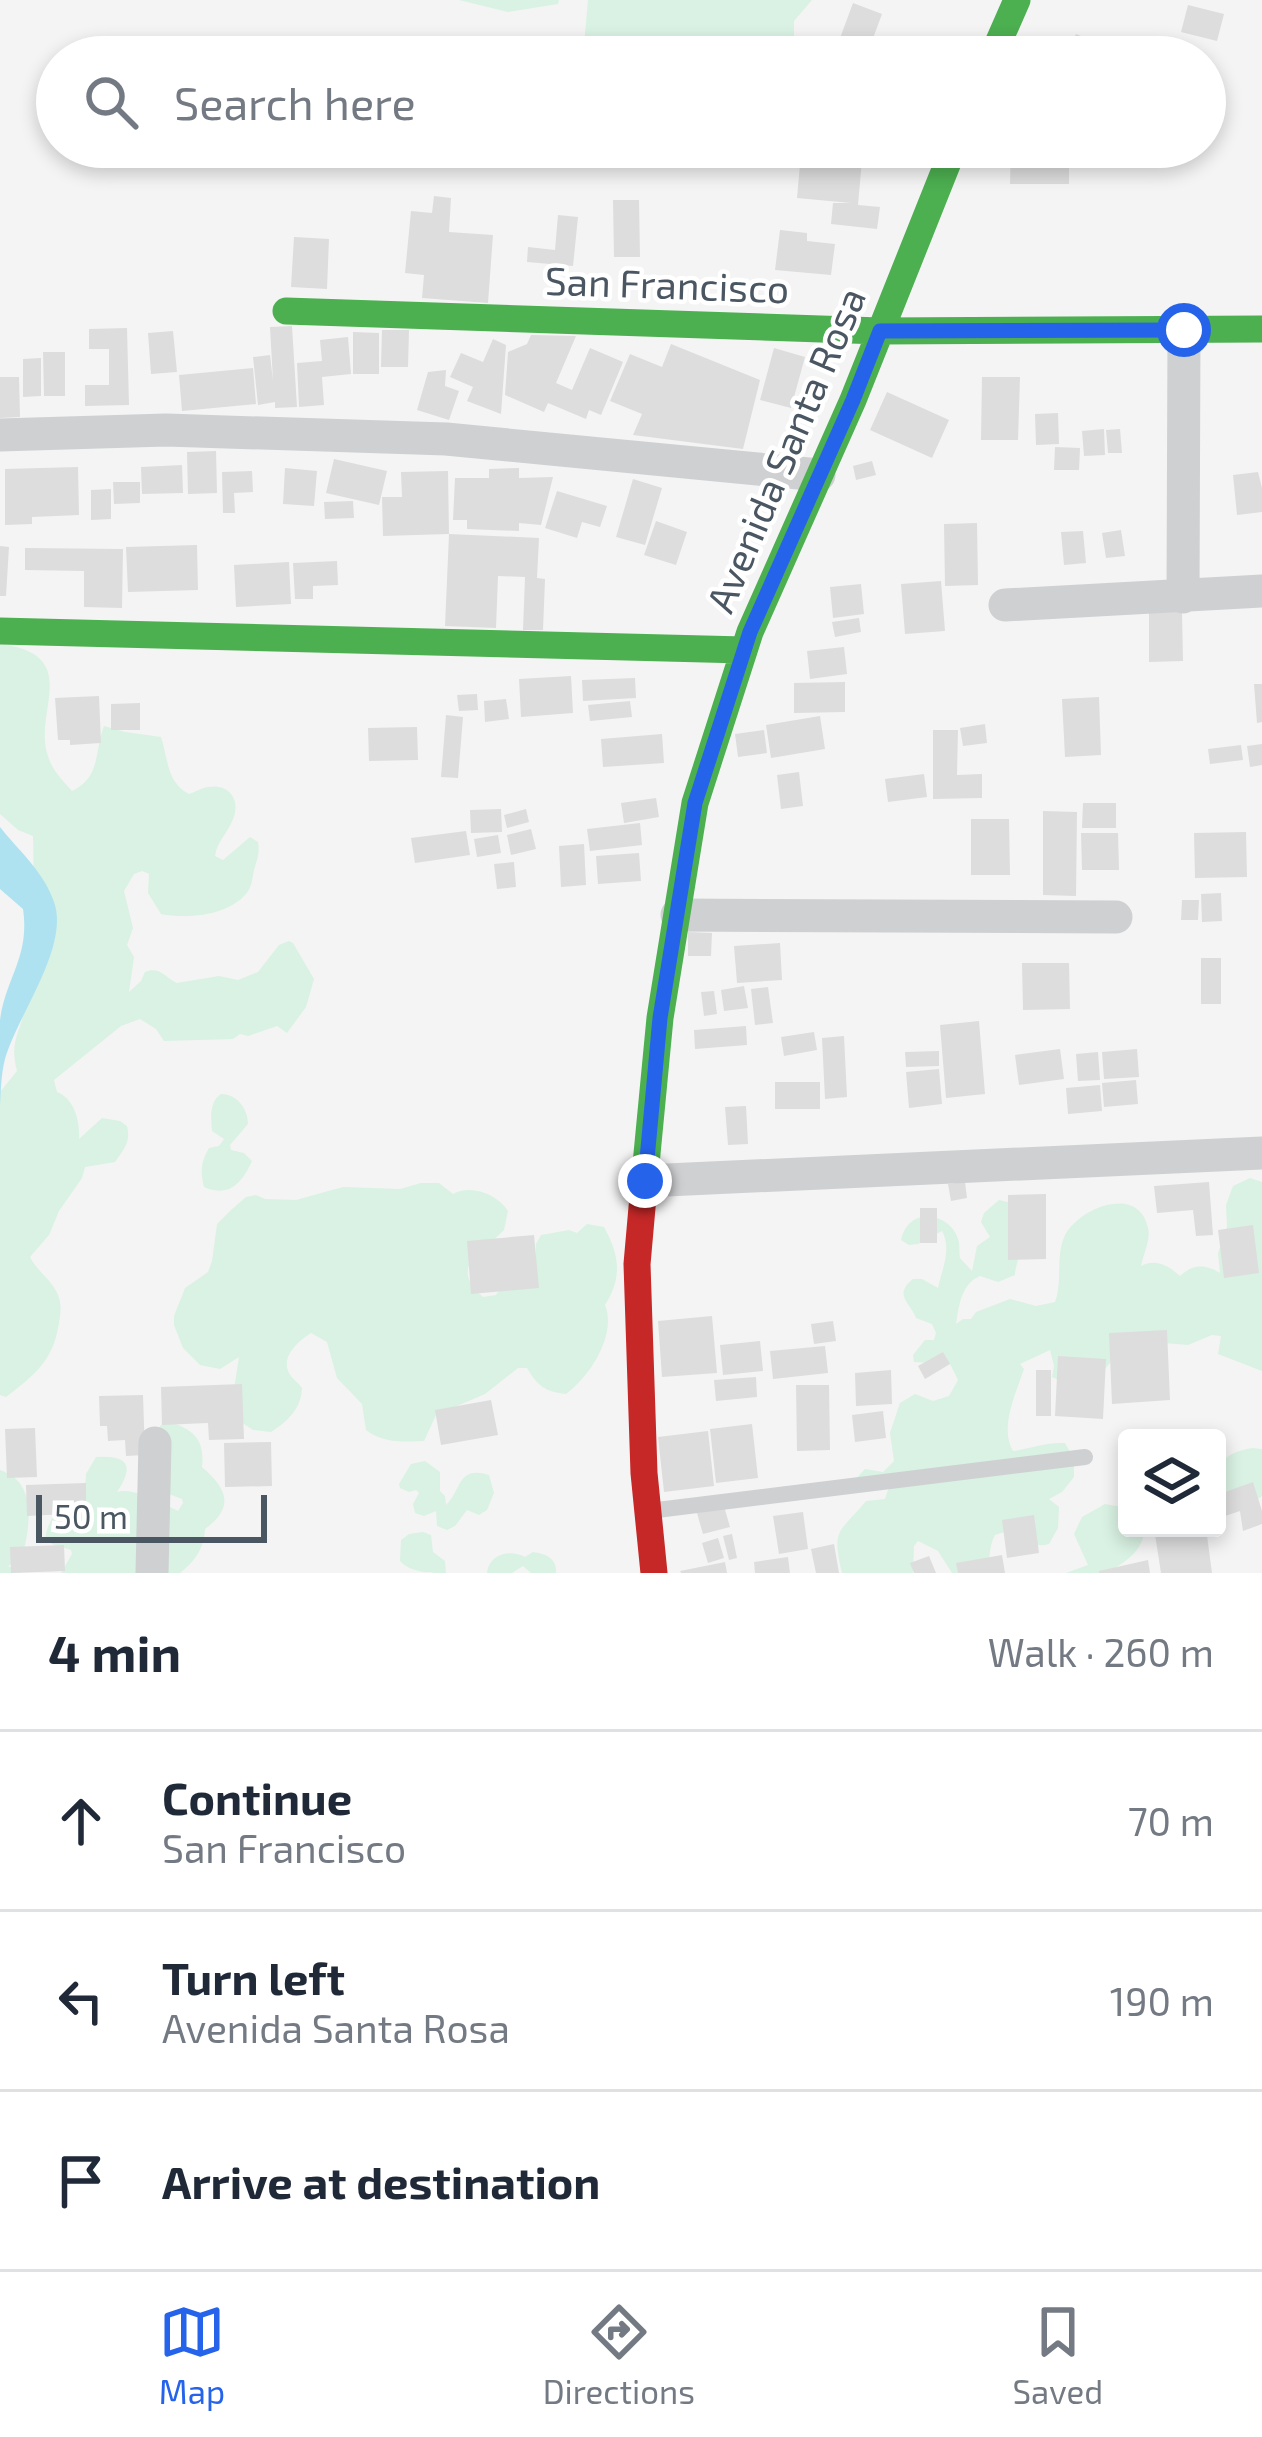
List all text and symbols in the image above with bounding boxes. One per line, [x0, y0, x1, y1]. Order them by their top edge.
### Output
search box [36, 36, 1226, 168]
icon: search [78, 69, 144, 135]
text: Search here [174, 75, 416, 129]
street label: San Francisco [544, 256, 790, 311]
street label: Avenida Santa Rosa [695, 280, 874, 619]
route start [1157, 303, 1211, 357]
route end [618, 1154, 672, 1208]
map controls [1118, 1429, 1226, 1537]
button: layers [1118, 1429, 1226, 1537]
scale bar [36, 1489, 267, 1542]
text: 50 m [54, 1496, 128, 1536]
text: 4 min [48, 1621, 181, 1682]
text: Walk · 260 m [988, 1628, 1214, 1675]
text: Continue [162, 1770, 352, 1824]
icon: ahead [48, 1788, 114, 1854]
text: 70 m [1128, 1797, 1214, 1844]
text: San Francisco [162, 1824, 406, 1871]
text: Turn left [162, 1950, 345, 2004]
icon: left [48, 1968, 114, 2034]
text: 190 m [1110, 1977, 1214, 2024]
text: Avenida Santa Rosa [162, 2004, 510, 2051]
icon: arrive [48, 2148, 114, 2214]
text: Arrive at destination [162, 2154, 600, 2208]
tab: Map [159, 2299, 225, 2411]
tab: Directions [543, 2299, 695, 2411]
tab: Saved [1013, 2299, 1103, 2411]

